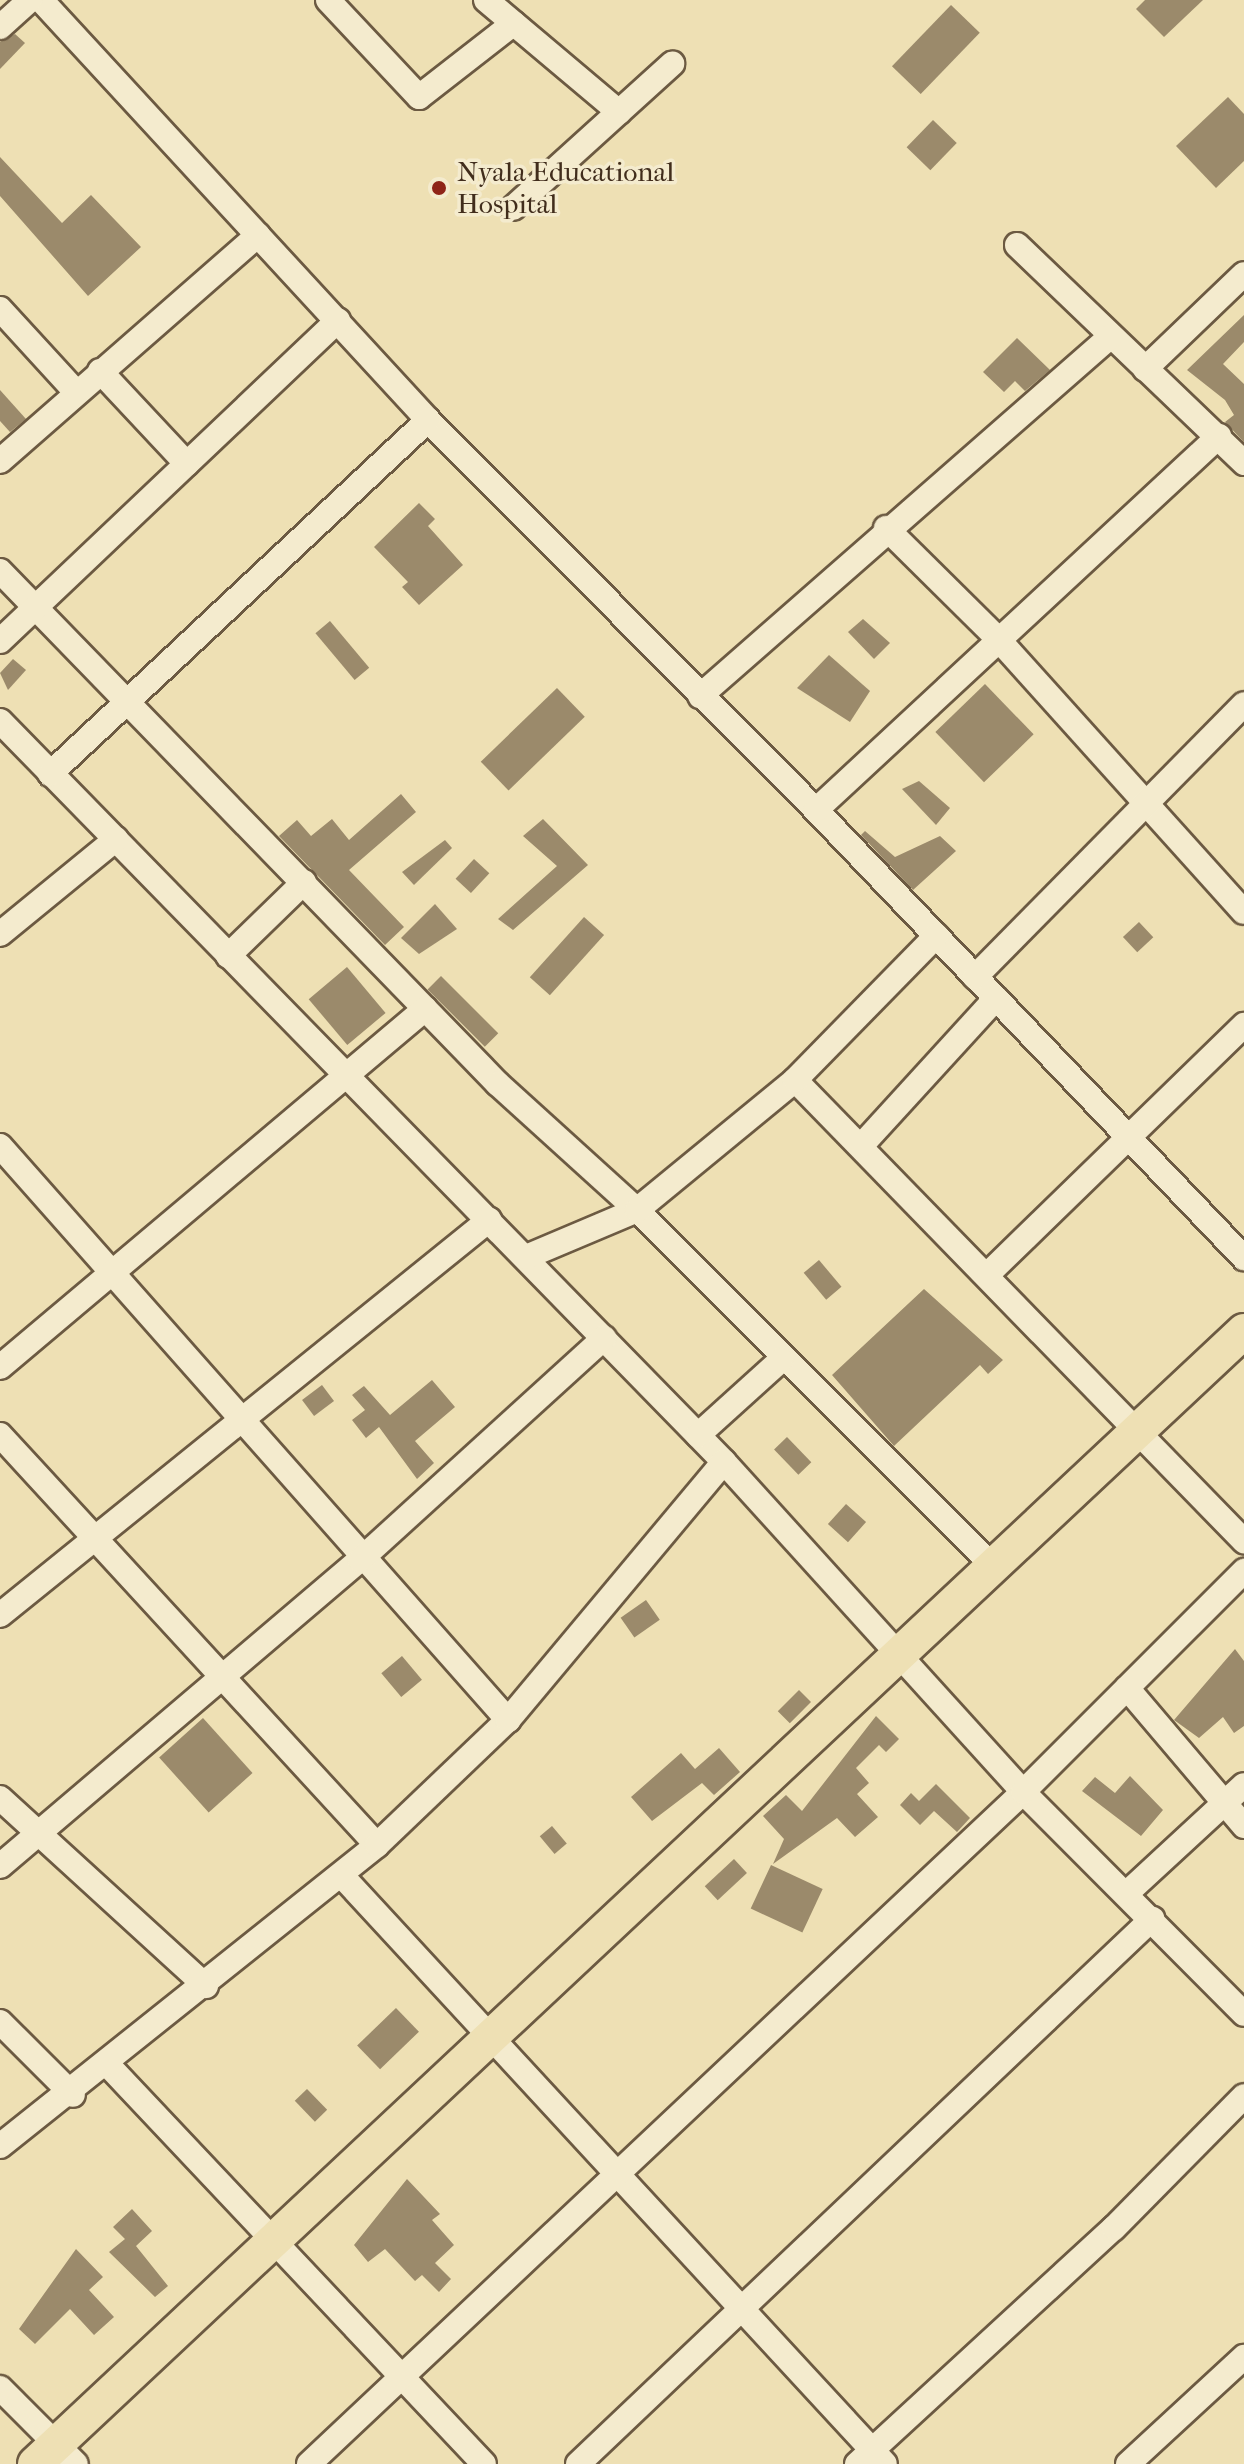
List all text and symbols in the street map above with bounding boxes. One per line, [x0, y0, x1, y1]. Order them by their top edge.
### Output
place label: Nyala Educational Hospital [457, 155, 674, 221]
marker: Nyala Educational Hospital [428, 177, 450, 199]

